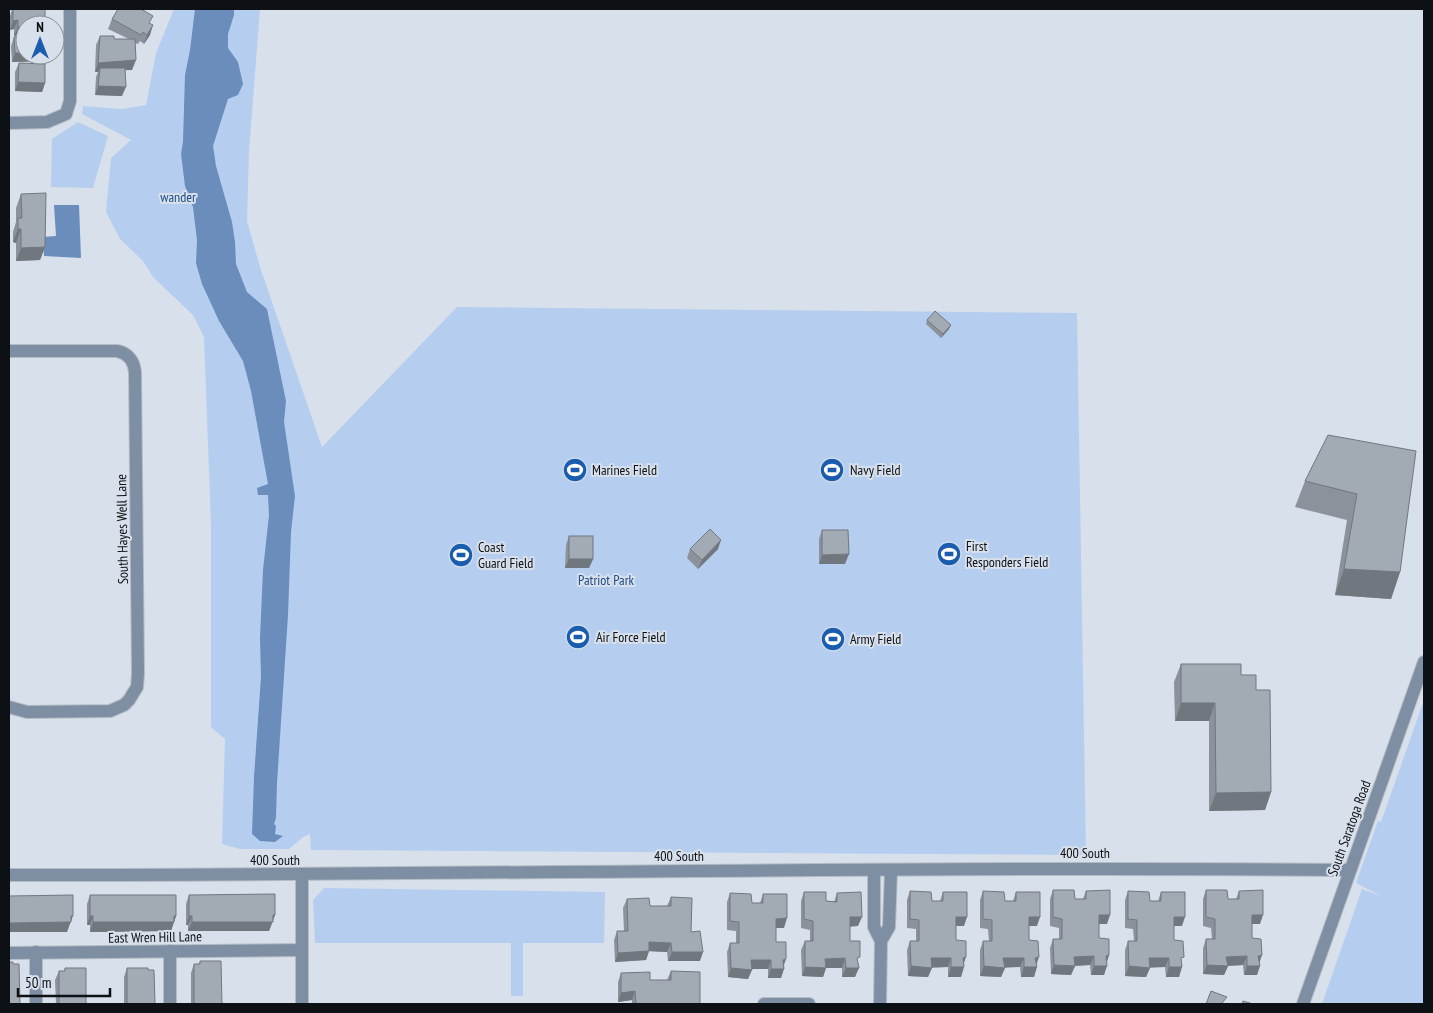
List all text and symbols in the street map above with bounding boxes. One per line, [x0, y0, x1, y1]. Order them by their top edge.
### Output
north arrow [15, 15, 65, 65]
text: N [36, 18, 44, 36]
park label: wander [160, 188, 196, 206]
sports icon: Marines Field [562, 457, 588, 483]
sports icon: Navy Field [819, 457, 845, 483]
place label: Marines Field [592, 461, 657, 479]
place label: Navy Field [850, 461, 900, 479]
street label: South Hayes Well Lane [112, 474, 132, 584]
place label: First Responders Field [966, 537, 1048, 571]
place label: Coast Guard Field [478, 538, 533, 572]
sports icon: First Responders Field [936, 541, 962, 567]
sports icon: Coast Guard Field [448, 542, 474, 568]
park label: Patriot Park [578, 571, 635, 589]
sports icon: Air Force Field [565, 624, 591, 650]
sports icon: Army Field [820, 626, 846, 652]
place label: Air Force Field [596, 628, 666, 646]
place label: Army Field [850, 630, 901, 648]
street label: South Saratoga Road [1323, 778, 1375, 878]
street label: 400 South [1060, 844, 1110, 862]
street label: 400 South [654, 847, 704, 865]
street label: 400 South [250, 851, 300, 869]
street label: East Wren Hill Lane [108, 927, 202, 947]
scale bar [18, 966, 110, 998]
text: 50 m [25, 973, 51, 992]

